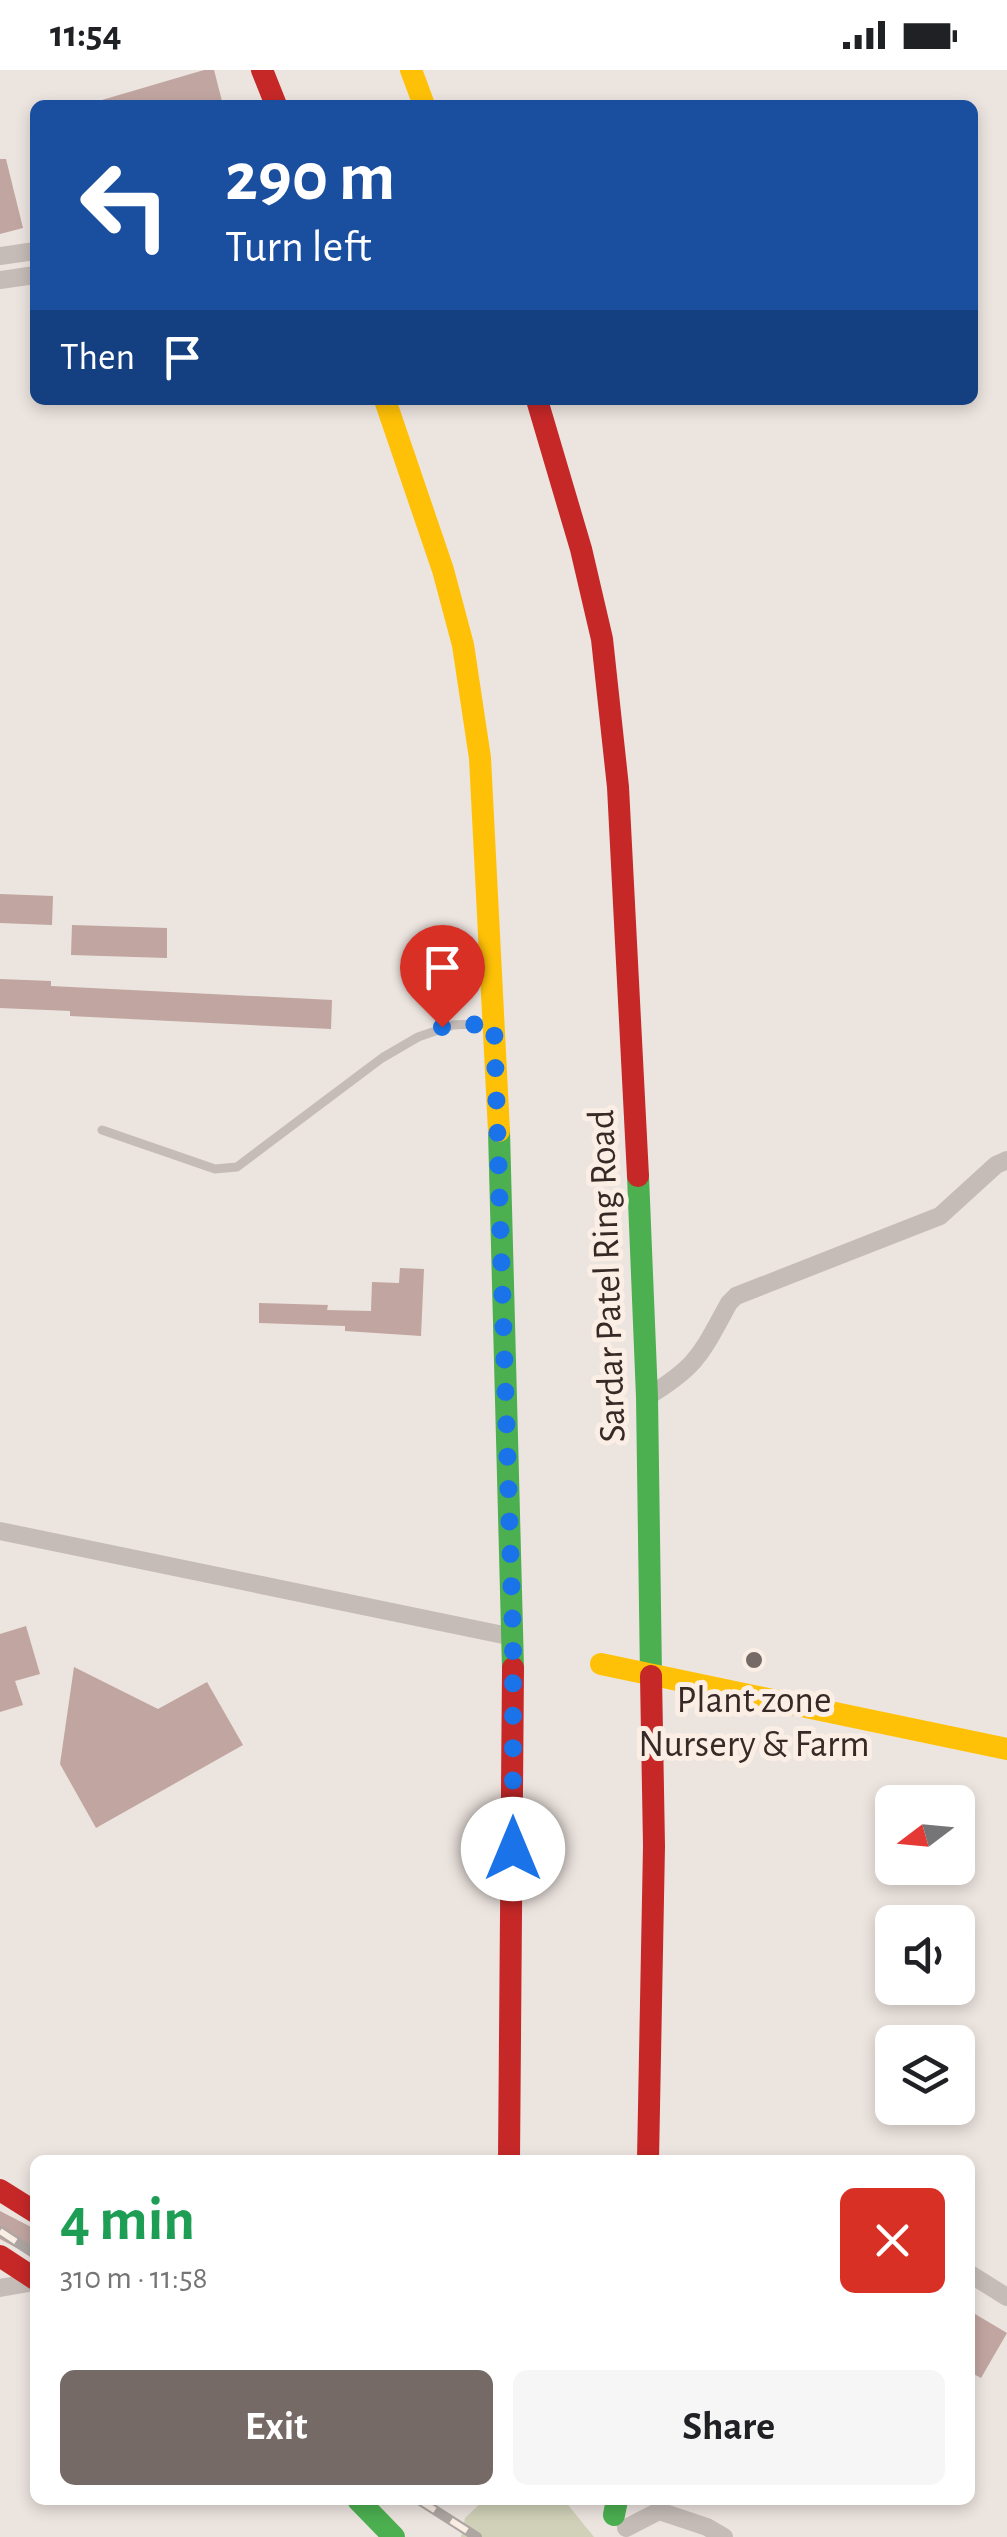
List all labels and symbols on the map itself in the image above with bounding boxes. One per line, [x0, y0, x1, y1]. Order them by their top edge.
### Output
pin [400, 925, 485, 1028]
street label: Sardar Patel Ring Road [583, 1109, 633, 1443]
marker: Plant zone Nursery & Farm [743, 1649, 765, 1671]
place label: Plant zone Nursery & Farm [638, 1682, 870, 1764]
north arrow [875, 1785, 975, 1885]
position arrow [461, 1797, 565, 1901]

